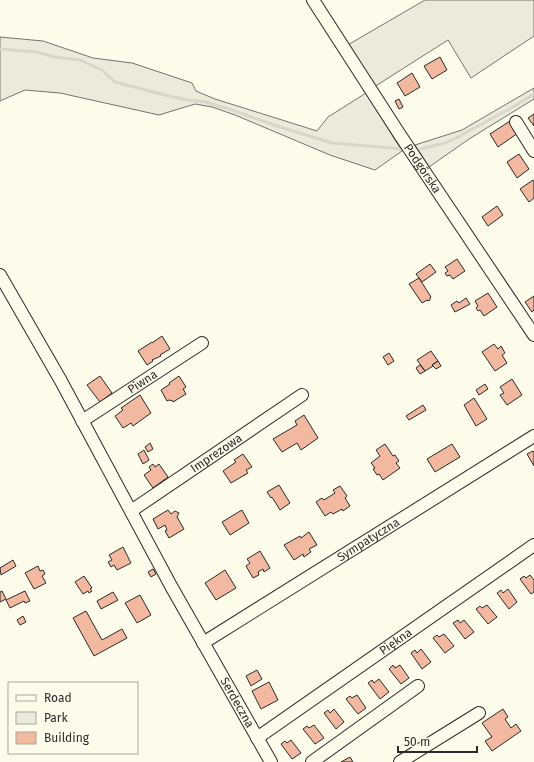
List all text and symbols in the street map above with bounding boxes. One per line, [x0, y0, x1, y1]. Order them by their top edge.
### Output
street label: Podgórska [401, 141, 444, 196]
street label: Piwna [125, 367, 160, 397]
street label: Imprezowa [188, 431, 245, 476]
street label: Sympatyczna [335, 515, 402, 564]
street label: Piękna [377, 625, 415, 658]
street label: Serdeczna [217, 675, 257, 730]
legend [8, 682, 138, 754]
text: Road [44, 691, 72, 705]
text: Park [44, 711, 68, 725]
scale bar [398, 728, 477, 754]
text: Building [44, 731, 90, 745]
text: 50 m [404, 735, 430, 749]

